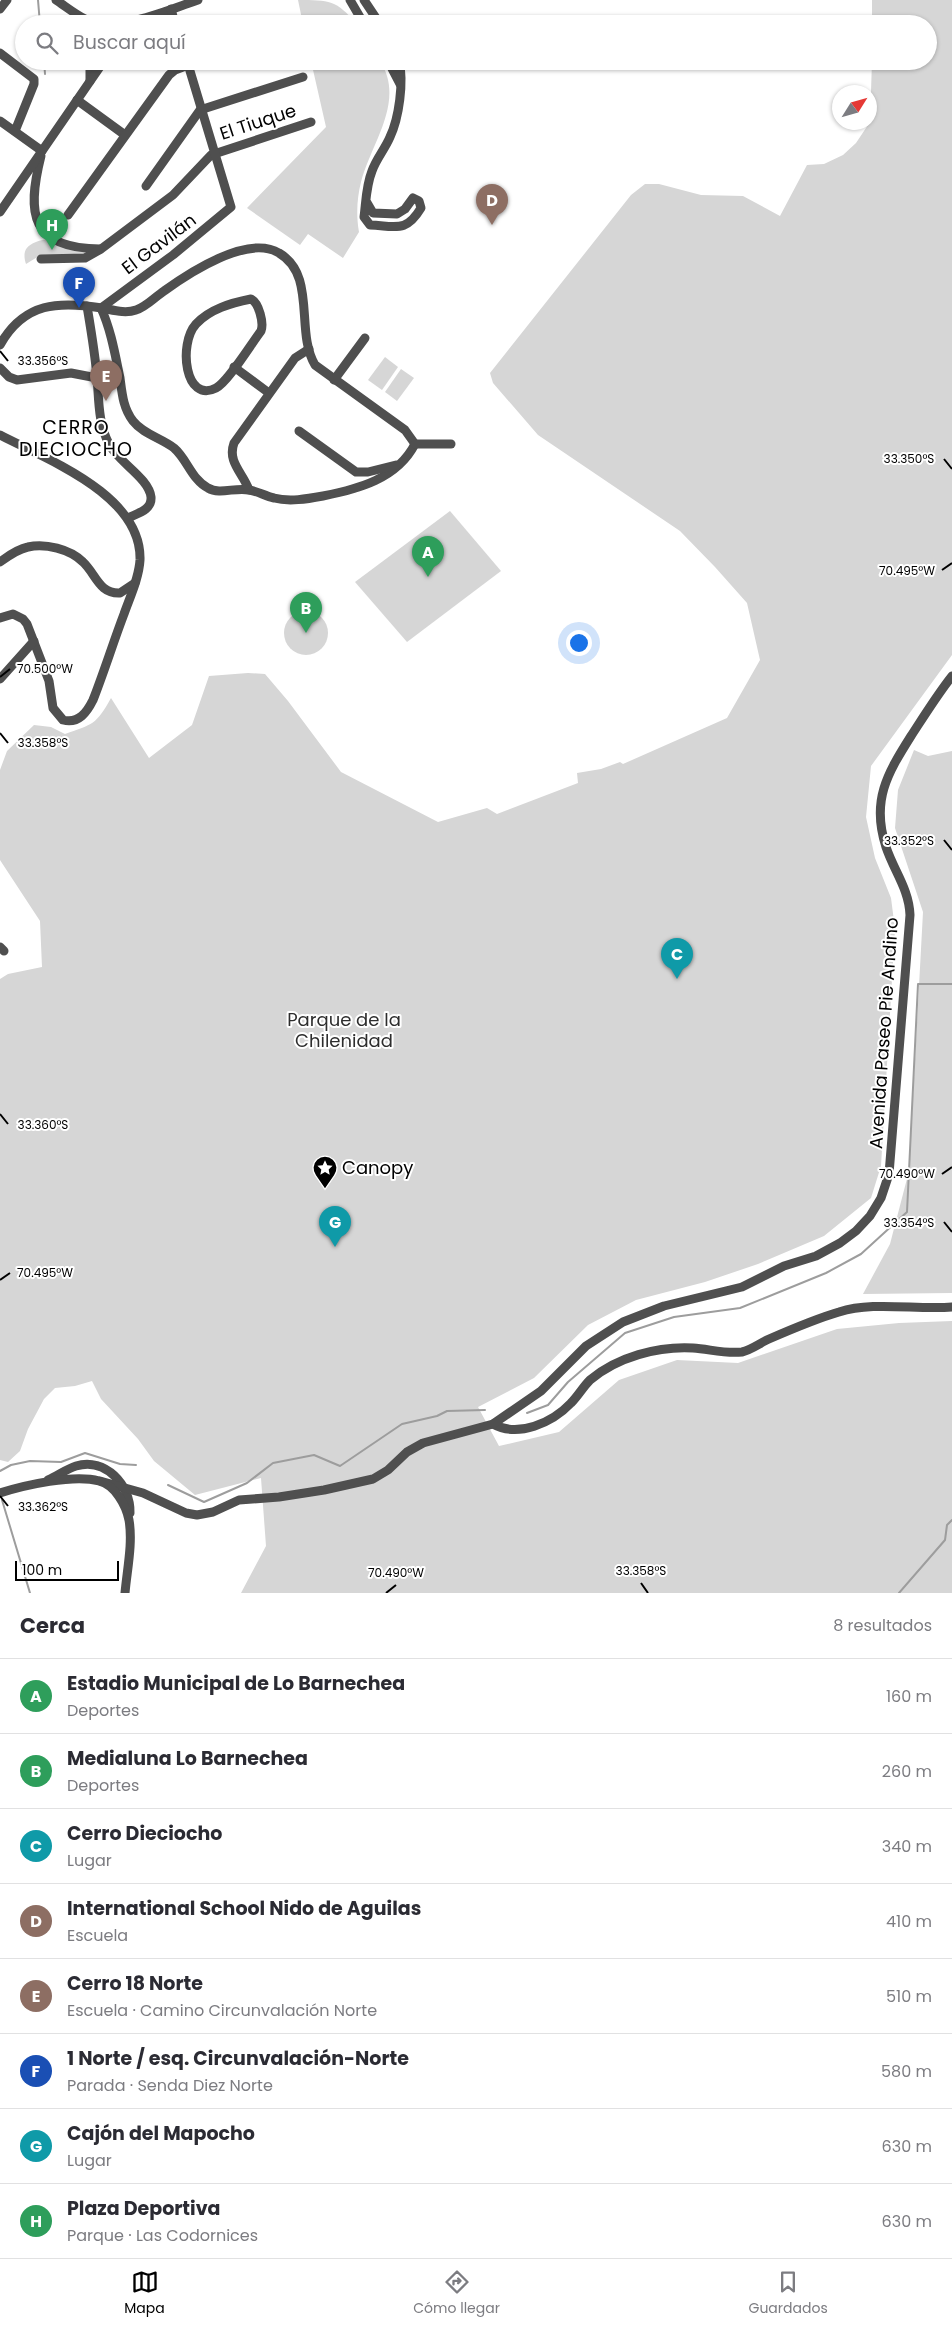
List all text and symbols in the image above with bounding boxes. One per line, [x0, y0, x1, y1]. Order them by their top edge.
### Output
search box [15, 15, 937, 70]
icon: search [33, 29, 61, 57]
text: Buscar aquí [73, 29, 186, 56]
north arrow [832, 85, 877, 130]
street label: El Tiuque [216, 97, 299, 146]
pin: D [476, 184, 508, 225]
street label: El Gavilán [116, 207, 201, 280]
pin: H [36, 209, 68, 250]
pin: F [63, 267, 95, 308]
text: 33.356°S [18, 352, 68, 369]
pin: E [90, 360, 122, 401]
district label: CERRO DIECIOCHO [19, 414, 133, 463]
text: 33.350°S [884, 450, 934, 467]
pin: A [412, 536, 444, 577]
text: 70.495°W [879, 562, 935, 579]
pin: B [290, 592, 322, 633]
your location [566, 630, 592, 656]
text: 70.500°W [17, 660, 73, 677]
text: 33.358°S [18, 734, 68, 751]
text: 33.352°S [884, 832, 934, 849]
street label: Avenida Paseo Pie Andino [863, 916, 904, 1150]
pin: C [661, 938, 693, 979]
park label: Parque de la Chilenidad [287, 1007, 401, 1053]
text: 33.360°S [18, 1116, 68, 1133]
place icon: Canopy [312, 1155, 338, 1189]
place label: Canopy [342, 1155, 413, 1180]
text: 70.490°W [879, 1165, 935, 1182]
pin: G [319, 1206, 351, 1247]
text: 33.354°S [884, 1214, 934, 1231]
text: 70.495°W [17, 1264, 73, 1281]
text: 33.362°S [18, 1498, 68, 1515]
scale bar [15, 1558, 119, 1581]
text: 100 m [22, 1560, 62, 1580]
text: 33.358°S [616, 1562, 666, 1579]
text: 70.490°W [368, 1564, 424, 1581]
text: Cerca [20, 1611, 85, 1640]
text: 8 resultados [833, 1614, 932, 1637]
text: Estadio Municipal de Lo Barnechea [67, 1670, 405, 1697]
text: A [30, 1685, 42, 1708]
text: 160 m [886, 1685, 932, 1708]
text: Deportes [67, 1699, 139, 1722]
text: Medialuna Lo Barnechea [67, 1745, 308, 1772]
text: B [31, 1760, 41, 1783]
text: 260 m [882, 1760, 932, 1783]
text: Deportes [67, 1774, 139, 1797]
text: Cerro Dieciocho [67, 1820, 222, 1847]
text: C [30, 1835, 42, 1858]
text: 340 m [882, 1835, 932, 1858]
text: Lugar [67, 1849, 112, 1872]
text: International School Nido de Aguilas [67, 1895, 421, 1922]
text: D [30, 1910, 42, 1933]
text: 410 m [886, 1910, 932, 1933]
text: Escuela [67, 1924, 128, 1947]
text: Cerro 18 Norte [67, 1970, 203, 1997]
text: E [32, 1985, 40, 2008]
text: 510 m [886, 1985, 932, 2008]
text: Escuela · Camino Circunvalación Norte [67, 1999, 377, 2022]
text: 1 Norte / esq. Circunvalación-Norte [67, 2045, 409, 2072]
text: F [32, 2060, 40, 2083]
text: 580 m [881, 2060, 932, 2083]
text: Parada · Senda Diez Norte [67, 2074, 273, 2097]
text: Cajón del Mapocho [67, 2120, 255, 2147]
text: G [30, 2135, 42, 2158]
text: 630 m [882, 2135, 932, 2158]
text: Lugar [67, 2149, 112, 2172]
text: Plaza Deportiva [67, 2195, 220, 2222]
text: H [30, 2210, 42, 2233]
text: 630 m [882, 2210, 932, 2233]
text: Parque · Las Codornices [67, 2224, 258, 2247]
tab: Mapa [124, 2268, 165, 2319]
tab: Cómo llegar [413, 2268, 500, 2319]
tab: Guardados [749, 2268, 828, 2319]

